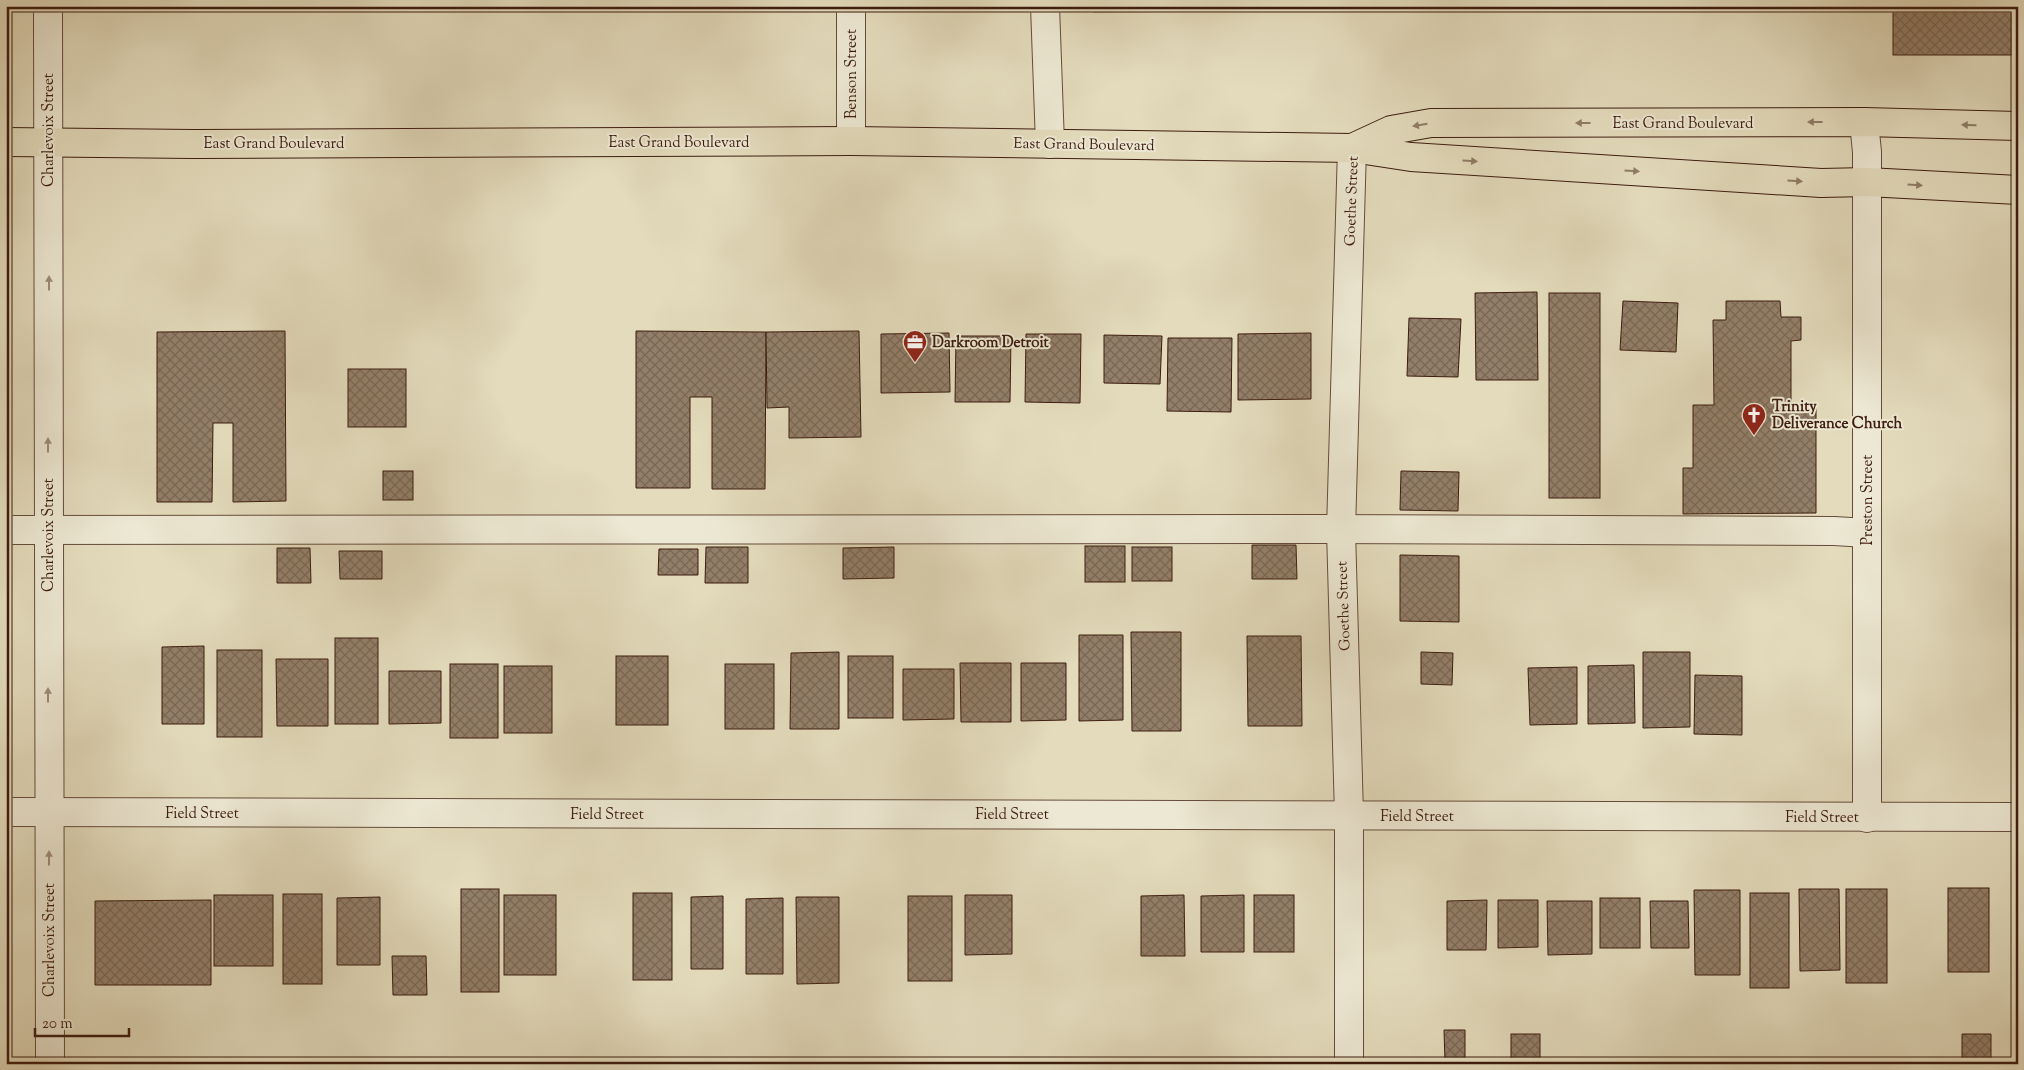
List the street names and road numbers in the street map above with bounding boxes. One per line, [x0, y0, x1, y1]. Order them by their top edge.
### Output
street label: Benson Street [842, 29, 863, 119]
street label: Charlevoix Street [39, 73, 60, 187]
street label: East Grand Boulevard [1612, 114, 1754, 135]
street label: East Grand Boulevard [608, 133, 750, 154]
street label: East Grand Boulevard [203, 134, 345, 155]
street label: East Grand Boulevard [1013, 134, 1155, 157]
street label: Goethe Street [1340, 156, 1365, 246]
street label: Preston Street [1858, 455, 1879, 545]
street label: Charlevoix Street [39, 478, 60, 592]
street label: Goethe Street [1332, 561, 1357, 651]
street label: Field Street [165, 804, 239, 825]
street label: Field Street [570, 805, 644, 826]
street label: Field Street [975, 805, 1049, 826]
street label: Field Street [1380, 807, 1454, 828]
street label: Field Street [1785, 808, 1859, 829]
street label: Charlevoix Street [40, 883, 61, 997]

